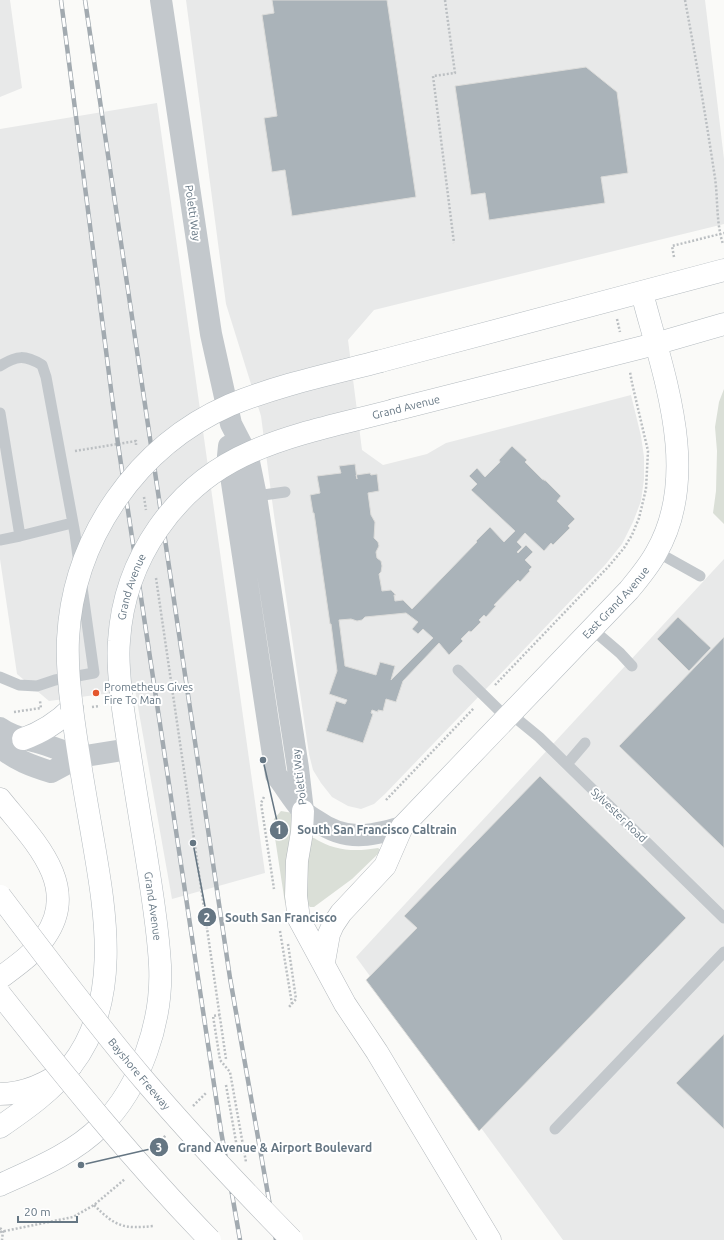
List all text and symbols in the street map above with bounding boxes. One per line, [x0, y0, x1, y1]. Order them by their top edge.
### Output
street label: Poletti Way [183, 184, 203, 243]
street label: Grand Avenue [371, 393, 441, 421]
street label: Grand Avenue [115, 552, 148, 621]
street label: East Grand Avenue [580, 564, 651, 641]
place label: Prometheus Gives Fire To Man [104, 681, 193, 706]
marker: Prometheus Gives Fire To Man [91, 688, 101, 698]
street label: Poletti Way [290, 748, 308, 806]
street label: Sylvester Road [589, 786, 649, 844]
callout: South San Francisco Caltrain [269, 818, 465, 842]
text: 1 [276, 823, 282, 836]
text: South San Francisco Caltrain [297, 823, 457, 836]
street label: Grand Avenue [142, 871, 164, 941]
callout: South San Francisco [197, 905, 345, 929]
text: 2 [204, 911, 211, 924]
text: South San Francisco [225, 911, 337, 924]
street label: Bayshore Freeway [106, 1036, 173, 1113]
callout: Grand Avenue & Airport Boulevard [149, 1135, 380, 1159]
text: 3 [156, 1141, 162, 1154]
text: Grand Avenue & Airport Boulevard [178, 1141, 372, 1154]
scale bar [18, 1198, 77, 1224]
text: 20 m [24, 1205, 51, 1218]

